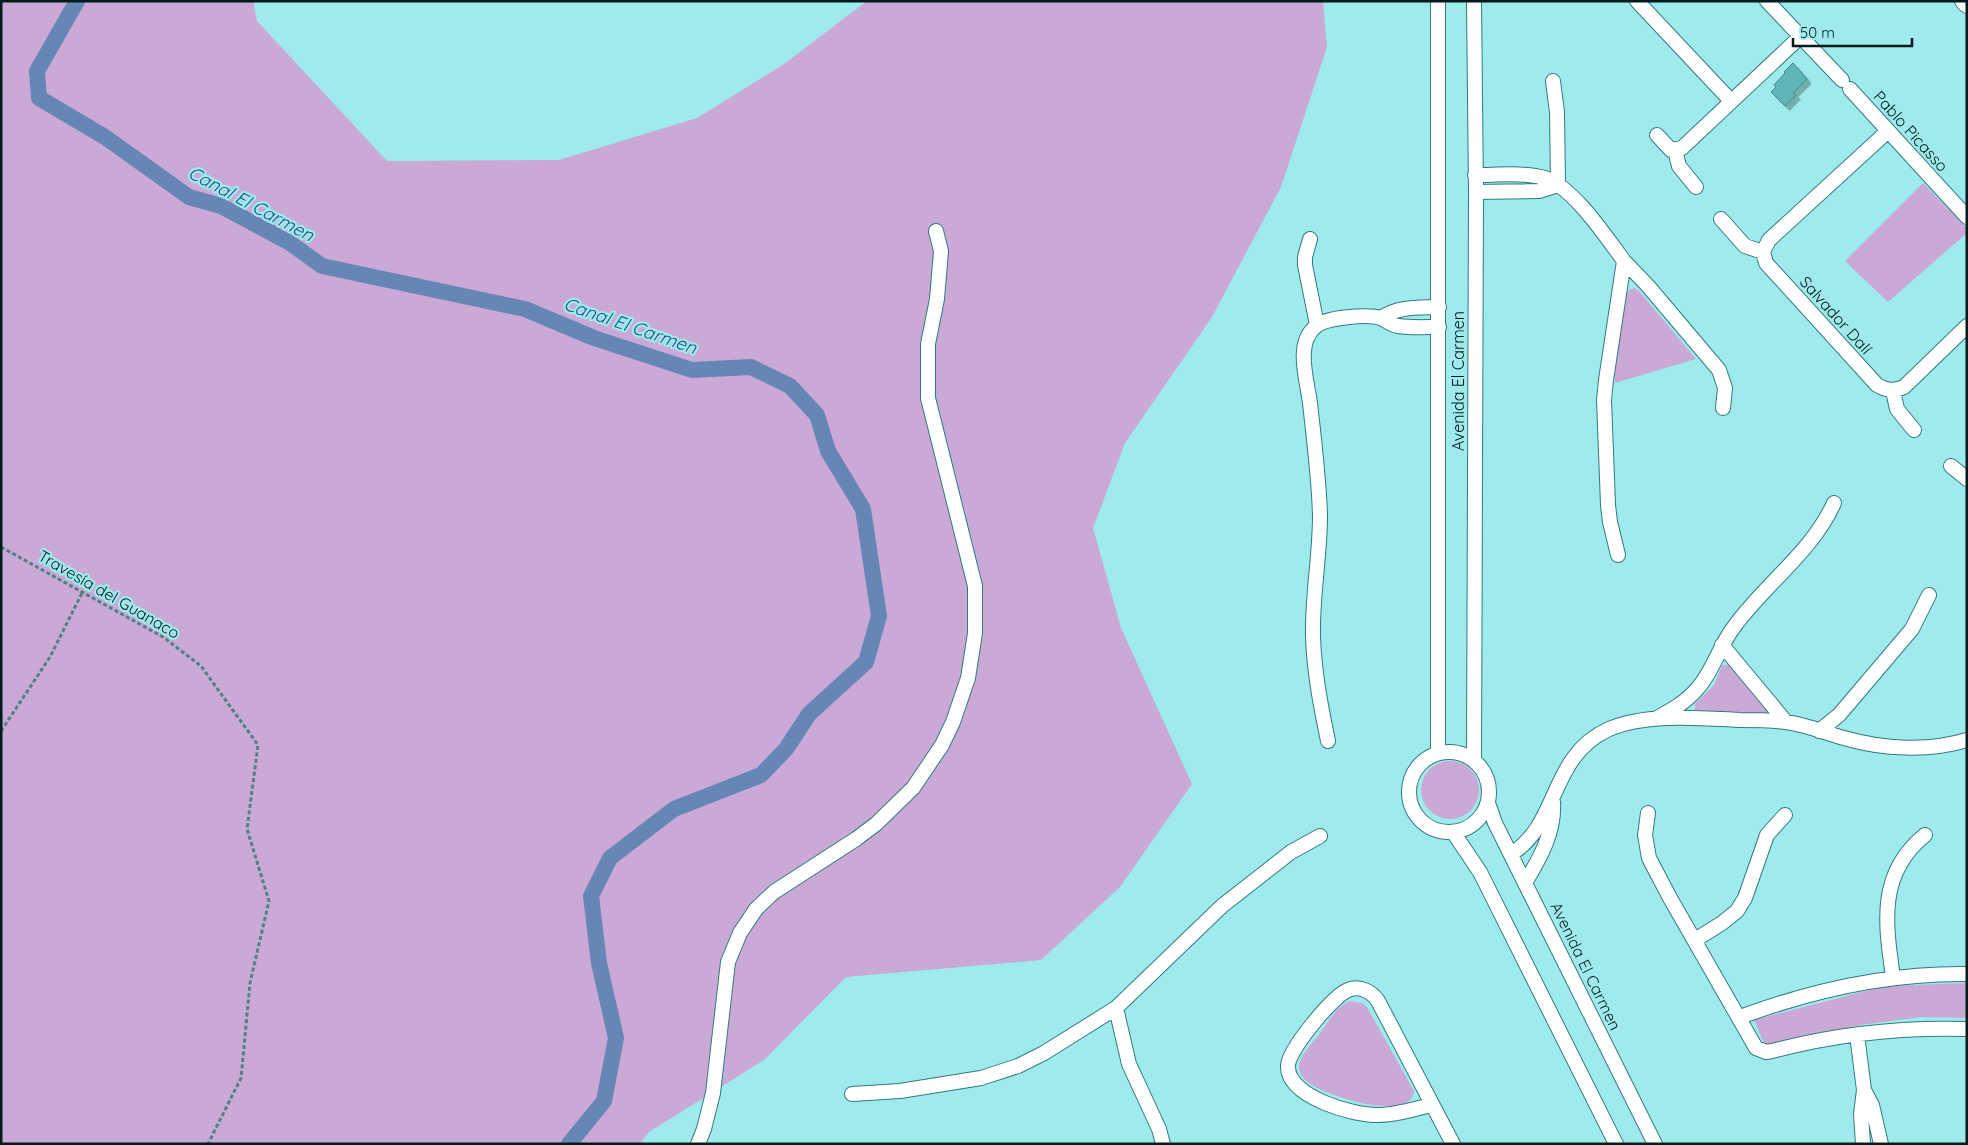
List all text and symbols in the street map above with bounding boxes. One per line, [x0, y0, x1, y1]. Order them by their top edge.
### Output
scale bar [1793, 15, 1912, 47]
text: 50 m [1800, 23, 1835, 42]
street label: Pablo Picasso [1869, 86, 1953, 176]
water label: Canal El Carmen [185, 161, 318, 247]
street label: Salvador Dalí [1796, 272, 1877, 359]
water label: Canal El Carmen [561, 292, 700, 359]
street label: Avenida El Carmen [1448, 311, 1468, 451]
street label: Travesía del Guanaco [35, 545, 183, 643]
street label: Avenida El Carmen [1546, 899, 1626, 1033]

